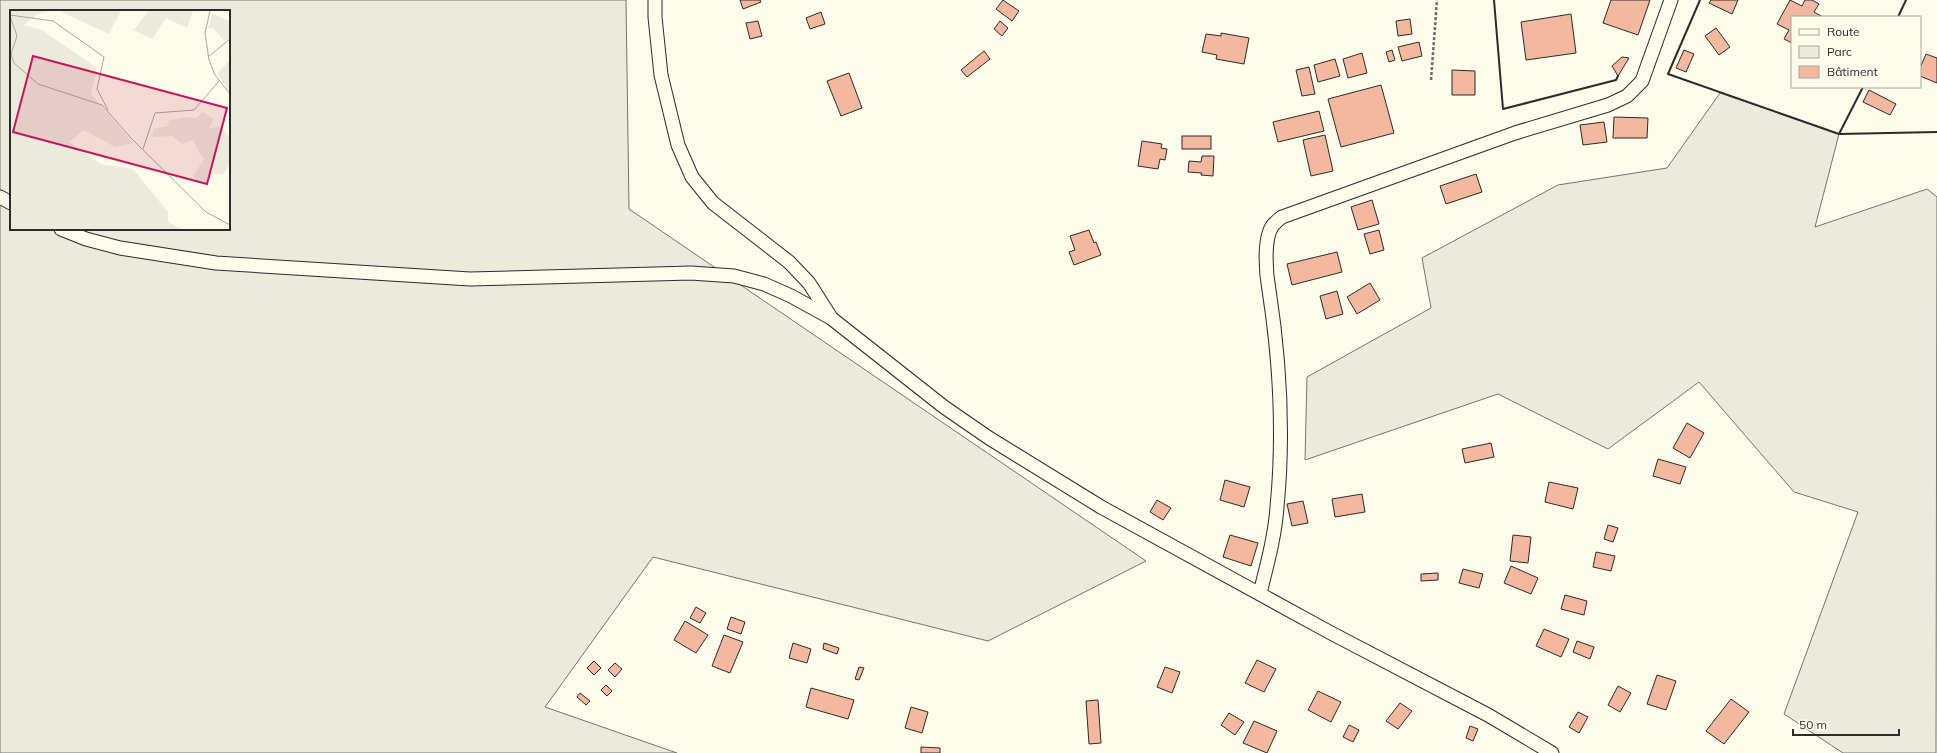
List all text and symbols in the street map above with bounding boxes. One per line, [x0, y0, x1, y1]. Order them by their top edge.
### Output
inset map [10, 10, 230, 230]
legend [1791, 16, 1921, 88]
text: Route [1827, 24, 1860, 39]
text: Parc [1827, 44, 1852, 59]
text: Bâtiment [1827, 64, 1878, 79]
scale bar [1793, 711, 1899, 737]
text: 50 m [1799, 717, 1827, 732]

